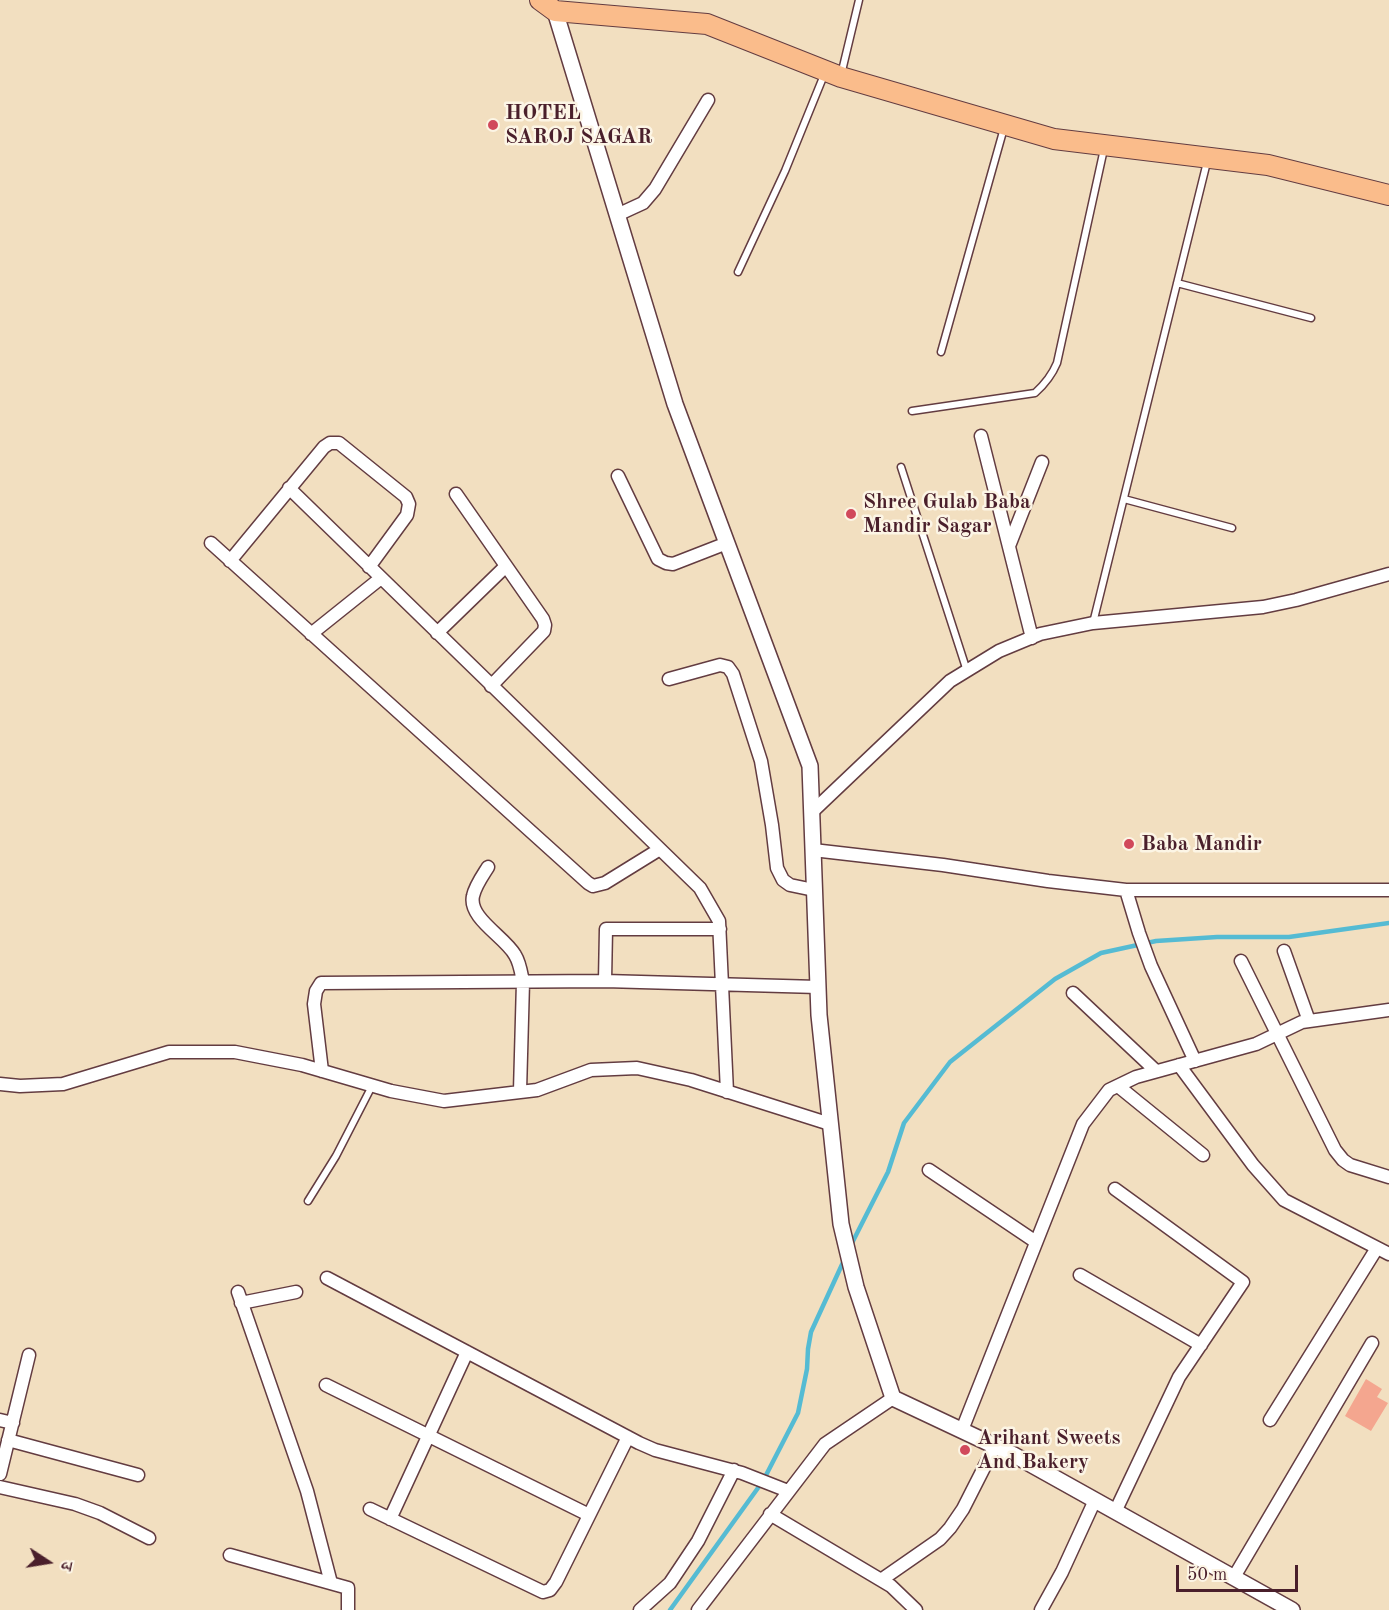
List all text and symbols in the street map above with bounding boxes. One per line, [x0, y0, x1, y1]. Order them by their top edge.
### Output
place label: HOTEL SAROJ SAGAR [505, 100, 652, 150]
marker: HOTEL SAROJ SAGAR [486, 118, 500, 132]
place label: Shree Gulab Baba Mandir Sagar [863, 489, 1031, 539]
marker: Shree Gulab Baba Mandir Sagar [844, 507, 858, 521]
place label: Baba Mandir [1141, 831, 1262, 857]
marker: Baba Mandir [1122, 837, 1136, 851]
place label: Arihant Sweets And Bakery [977, 1425, 1120, 1475]
marker: Arihant Sweets And Bakery [958, 1443, 972, 1457]
north arrow [18, 1532, 78, 1592]
scale bar [1179, 1553, 1300, 1591]
text: उ [57, 1560, 74, 1571]
text: 50 m [1187, 1566, 1227, 1584]

